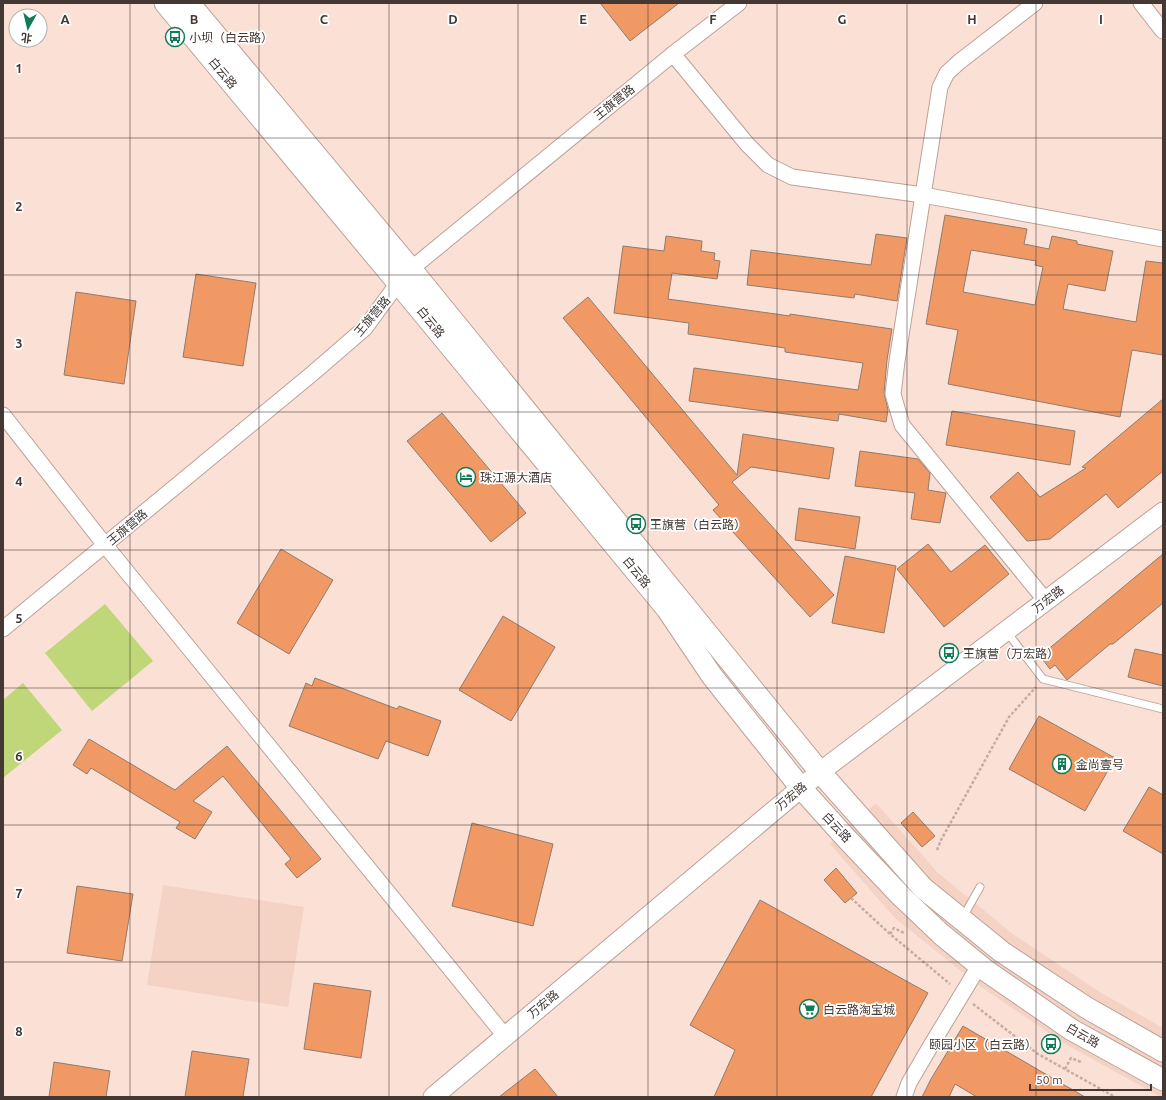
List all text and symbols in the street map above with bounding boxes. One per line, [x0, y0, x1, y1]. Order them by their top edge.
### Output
north arrow [8, 8, 48, 48]
text: A [60, 12, 70, 26]
text: B [190, 12, 199, 26]
text: C [320, 12, 329, 26]
text: D [448, 12, 458, 26]
text: E [579, 12, 587, 26]
text: F [709, 12, 717, 26]
text: G [838, 12, 847, 26]
text: H [967, 12, 977, 26]
text: I [1099, 12, 1103, 26]
bus stop icon: 小坝（白云路） [164, 26, 186, 48]
text: 北 [20, 31, 33, 45]
place label: 小坝（白云路） [189, 31, 273, 44]
street label: 白云路 [206, 55, 240, 91]
text: 1 [15, 61, 23, 75]
street label: 王旗营路 [591, 82, 637, 122]
text: 2 [15, 199, 23, 213]
street label: 王旗营路 [352, 293, 392, 339]
street label: 白云路 [415, 304, 447, 340]
text: 3 [15, 336, 23, 350]
hotel icon: 珠江源大酒店 [455, 466, 477, 488]
place label: 珠江源大酒店 [480, 471, 552, 484]
text: 4 [15, 474, 23, 488]
street label: 王旗营路 [104, 507, 150, 547]
bus stop icon: 王旗营（白云路） [625, 513, 647, 535]
place label: 王旗营（白云路） [650, 518, 746, 531]
street label: 白云路 [621, 554, 653, 590]
street label: 万宏路 [1030, 583, 1066, 615]
text: 5 [15, 611, 23, 625]
bus stop icon: 王旗营（万宏路） [938, 642, 960, 664]
place label: 王旗营（万宏路） [963, 647, 1059, 660]
text: 6 [15, 749, 23, 763]
building icon: 金尚壹号 [1051, 753, 1073, 775]
place label: 金尚壹号 [1076, 758, 1124, 771]
street label: 万宏路 [773, 779, 809, 813]
street label: 白云路 [820, 809, 854, 845]
text: 7 [15, 886, 23, 900]
street label: 万宏路 [525, 987, 561, 1021]
supermarket icon: 白云路淘宝城 [798, 998, 820, 1020]
place label: 白云路淘宝城 [823, 1003, 895, 1016]
street label: 白云路 [1064, 1020, 1102, 1050]
text: 8 [15, 1024, 23, 1038]
bus stop icon: 颐园小区（白云路） [1040, 1033, 1062, 1055]
place label: 颐园小区（白云路） [929, 1038, 1037, 1051]
scale bar [1030, 1066, 1151, 1092]
text: 50 m [1036, 1073, 1063, 1086]

